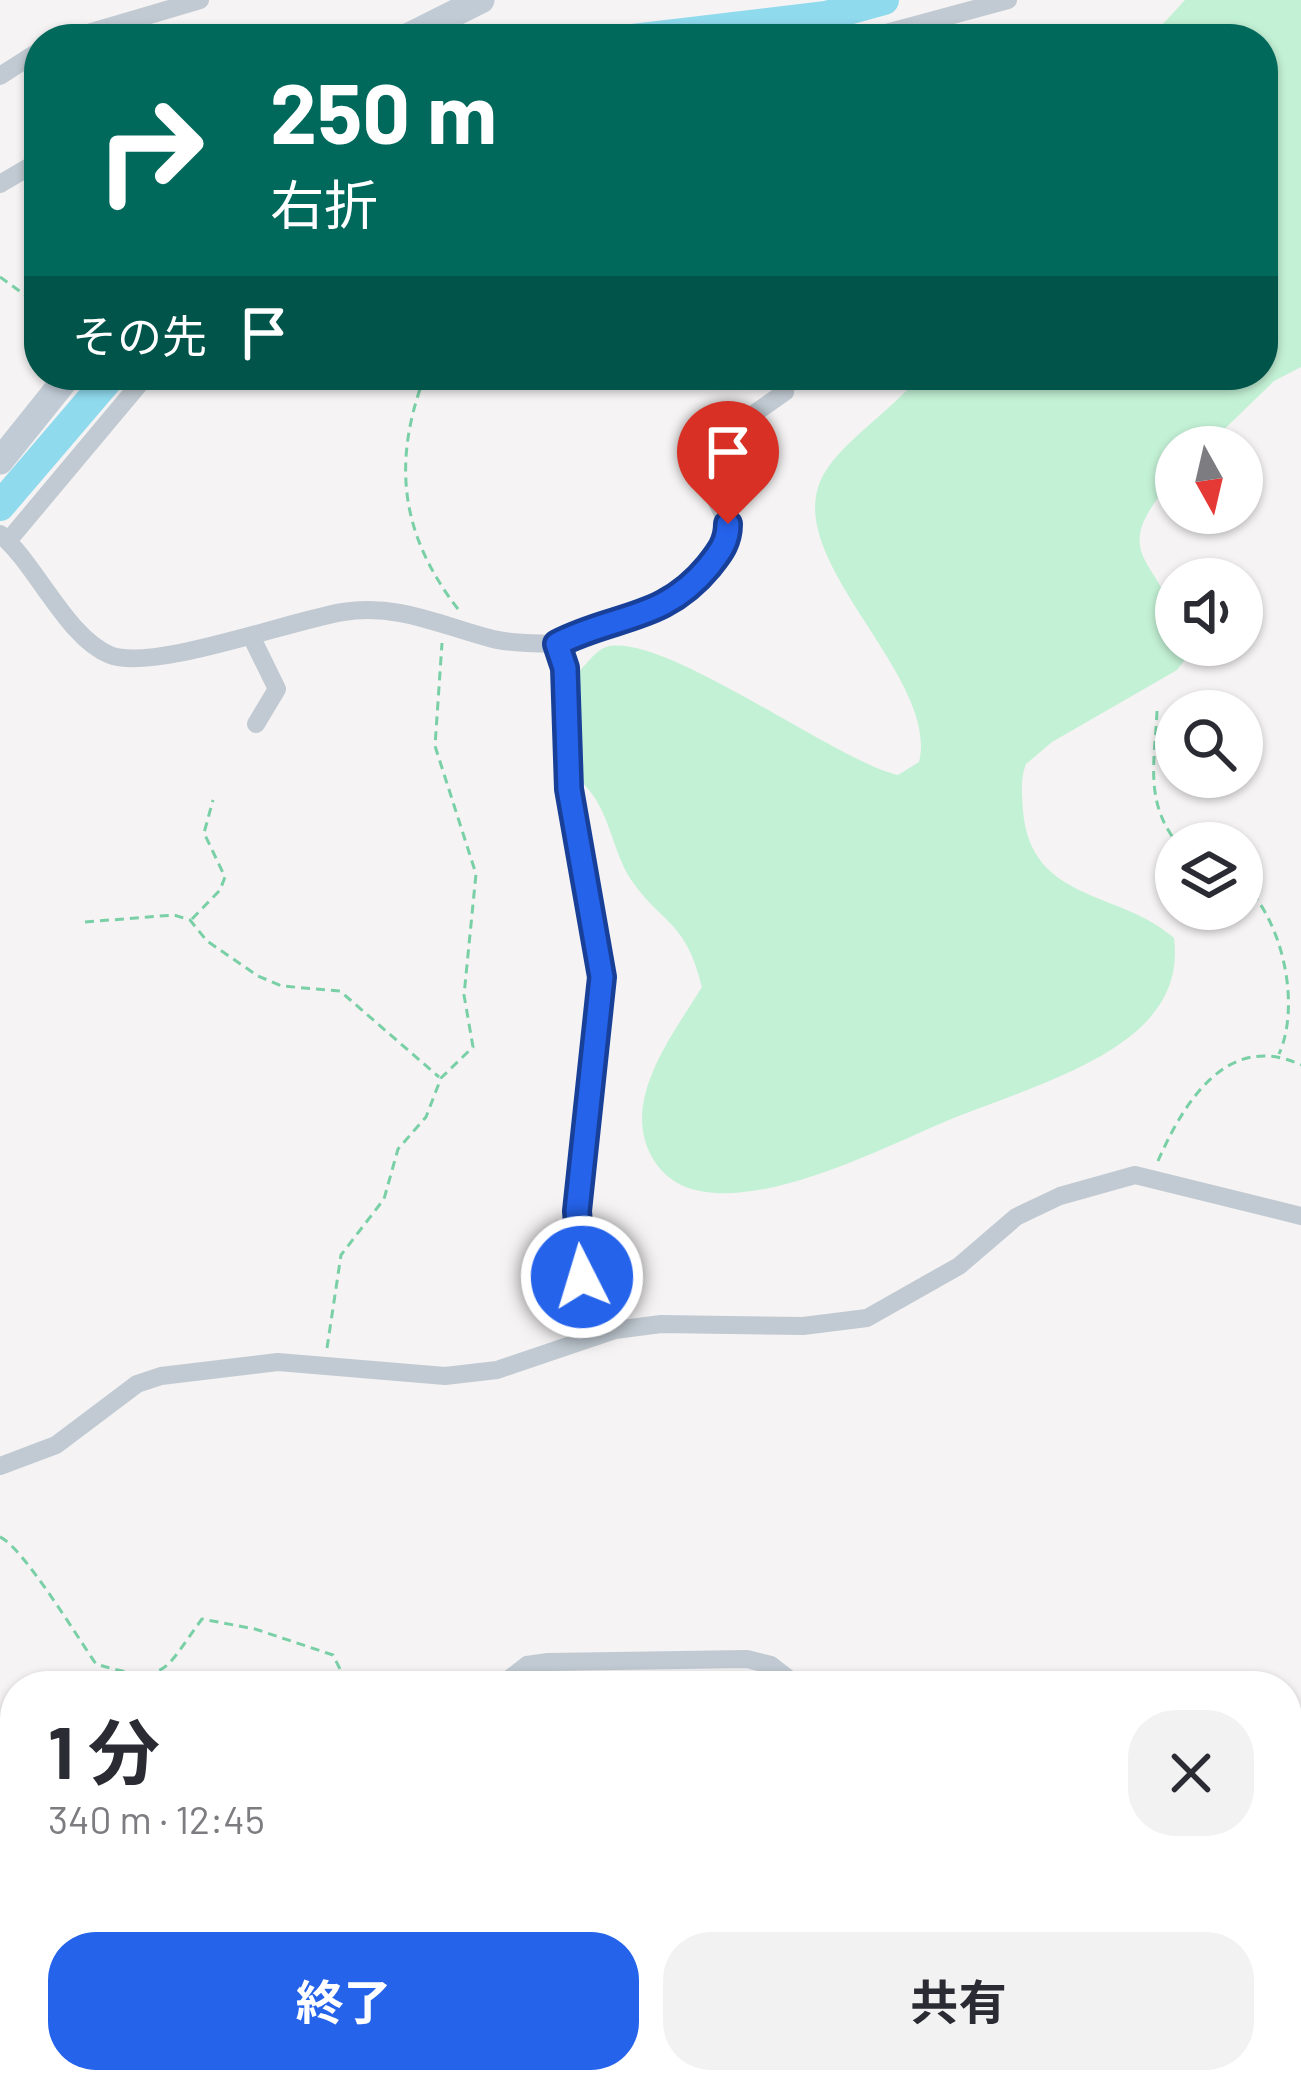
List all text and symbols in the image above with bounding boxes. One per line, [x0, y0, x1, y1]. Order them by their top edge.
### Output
text: 250 m [270, 60, 497, 161]
icon: right [72, 72, 228, 228]
text: 右折 [270, 171, 378, 236]
icon: arrive [231, 300, 297, 366]
text: その先 [72, 308, 207, 362]
pin [677, 401, 779, 524]
icon: arrive [695, 419, 761, 485]
north arrow [1155, 426, 1263, 534]
map controls [1155, 426, 1263, 930]
button: sound [1155, 558, 1263, 666]
button: search [1155, 690, 1263, 798]
button: layers [1155, 822, 1263, 930]
position arrow [519, 1214, 645, 1340]
text: 1 分 [48, 1707, 160, 1793]
button: close [1128, 1710, 1254, 1836]
text: 340 m · 12:45 [48, 1795, 265, 1842]
button: 終了 [48, 1932, 639, 2070]
button: 共有 [663, 1932, 1254, 2070]

